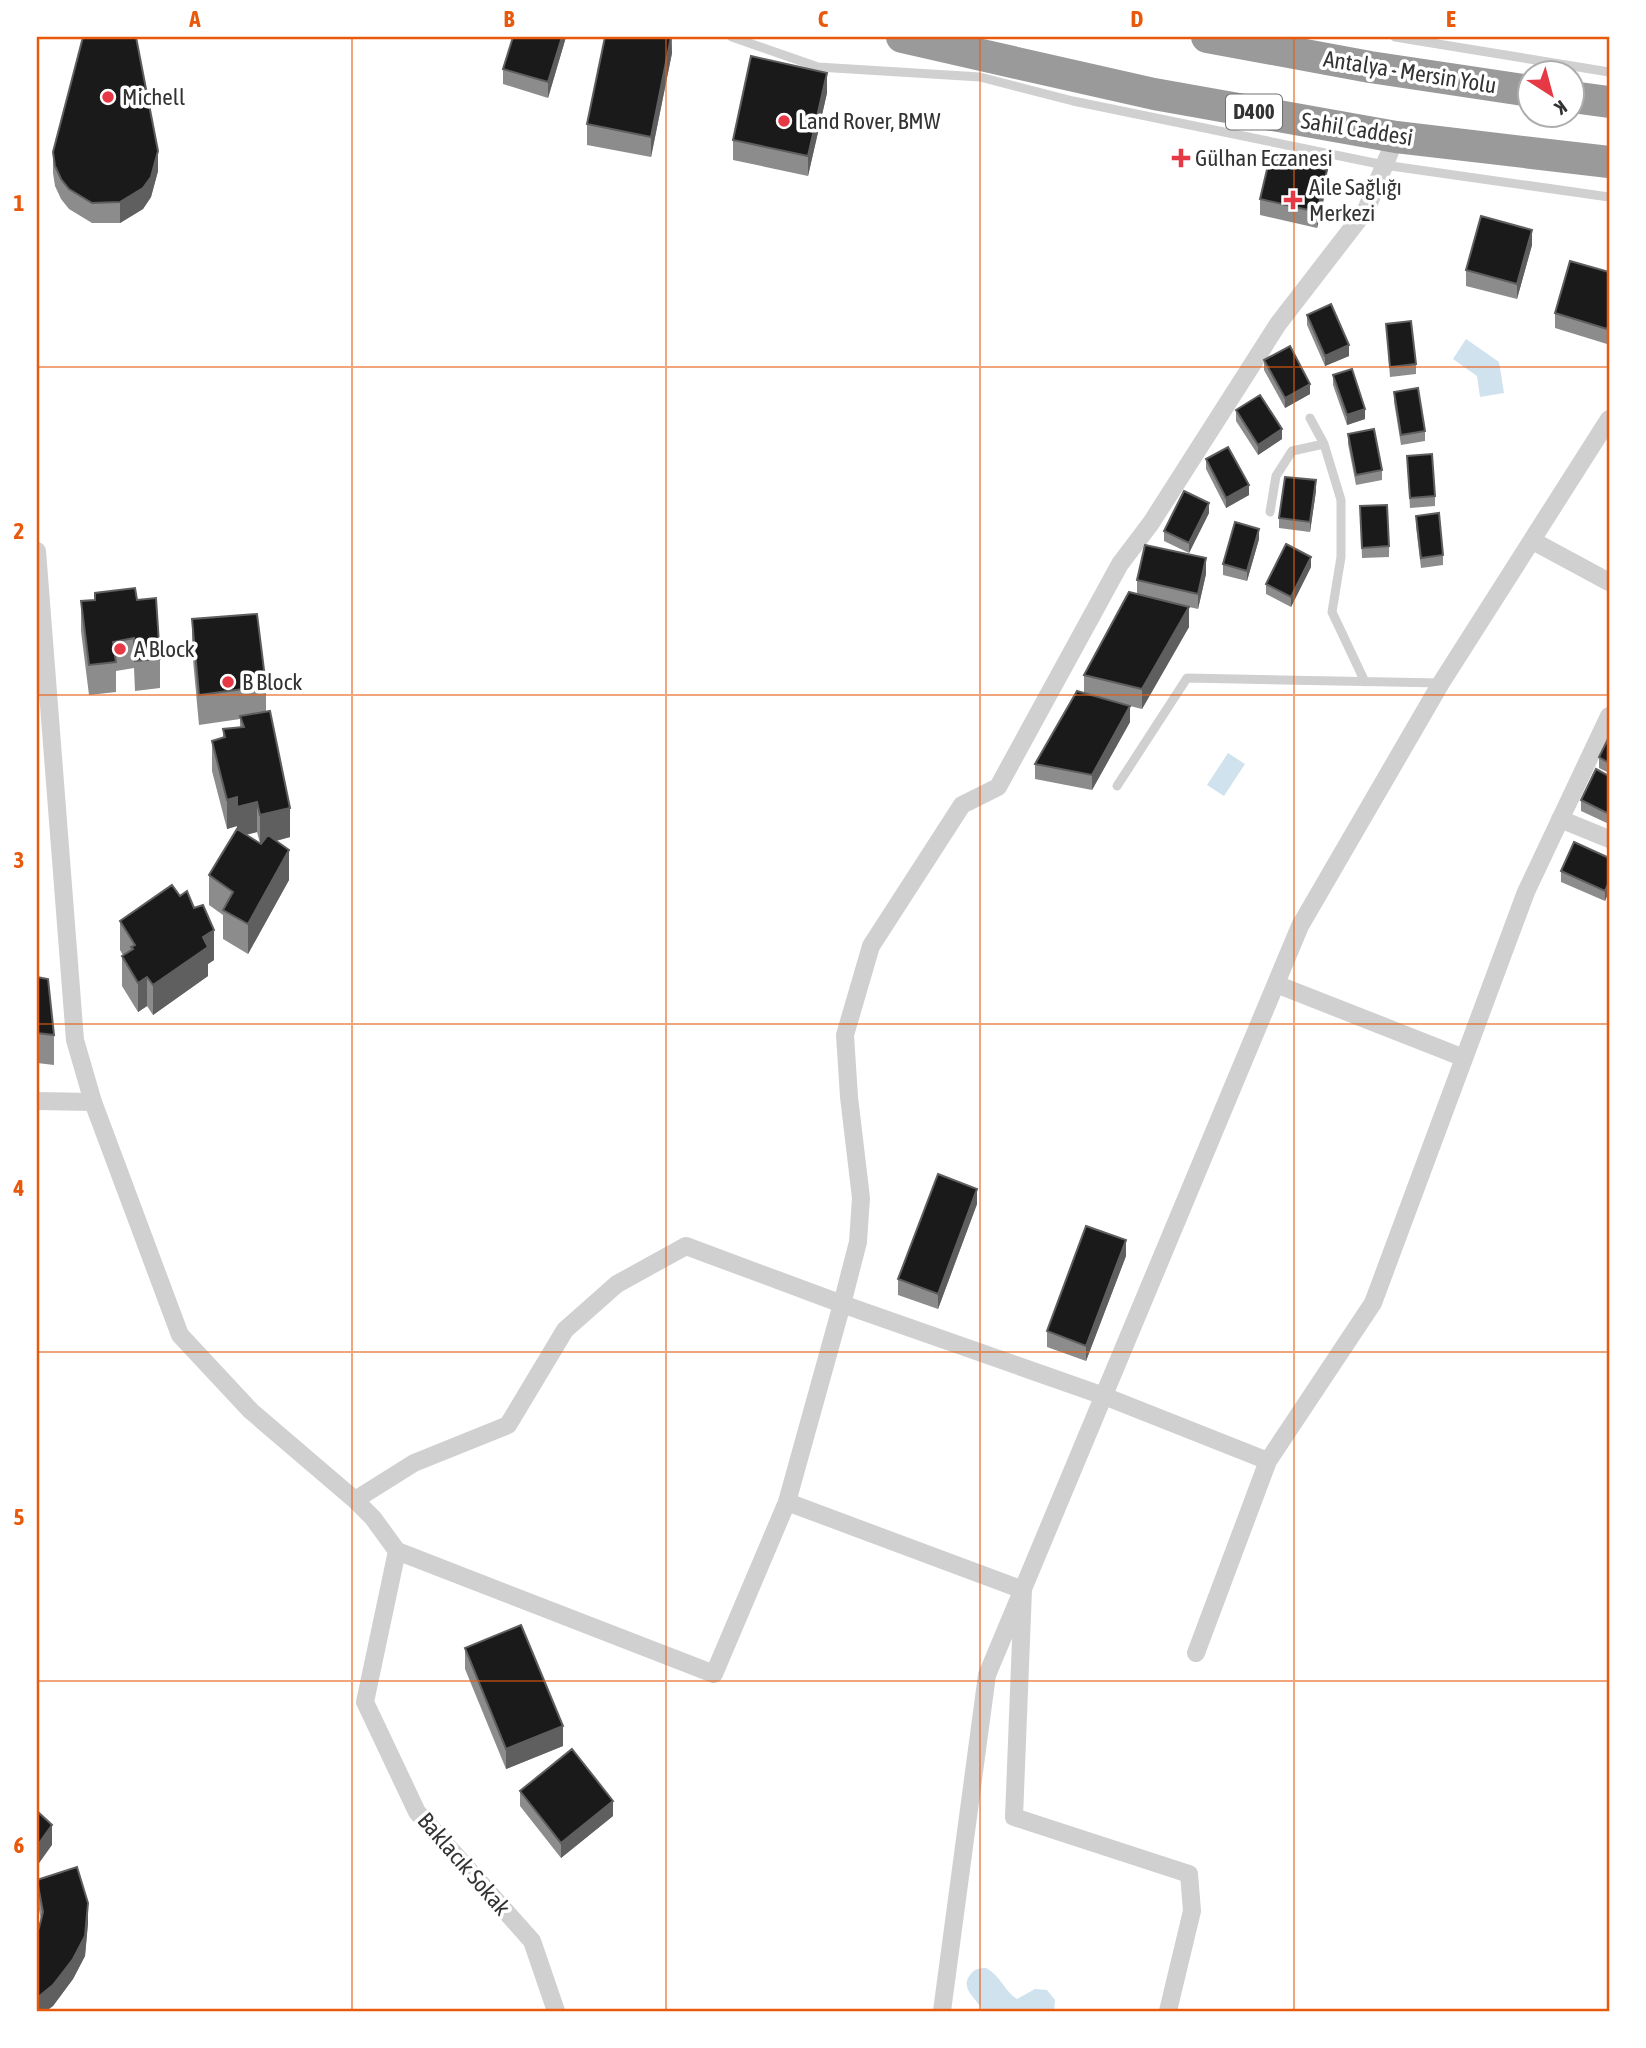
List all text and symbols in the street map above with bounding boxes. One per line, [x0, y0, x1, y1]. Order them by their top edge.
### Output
text: A [188, 6, 201, 32]
text: B [504, 6, 515, 32]
text: C [818, 6, 829, 32]
text: D [1131, 6, 1144, 32]
text: E [1446, 6, 1456, 32]
street label: Antalya - Mersin Yolu [1322, 45, 1498, 99]
north arrow [1516, 60, 1586, 130]
place label: Michell [122, 84, 185, 110]
marker: Michell [100, 89, 116, 105]
road number: D400 [1226, 94, 1282, 130]
text: K [1550, 96, 1571, 120]
street label: Sahil Caddesi [1299, 107, 1415, 151]
place label: Land Rover, BMW [798, 108, 941, 134]
marker: Land Rover, BMW [776, 113, 792, 129]
place label: Gülhan Eczanesi [1195, 145, 1333, 171]
marker: Gülhan Eczanesi [1173, 150, 1189, 166]
place label: Aile Sağlığı Merkezi [1309, 174, 1402, 226]
text: 1 [14, 190, 25, 216]
marker: Aile Sağlığı Merkezi [1283, 190, 1303, 210]
text: 2 [14, 518, 24, 544]
place label: A Block [134, 636, 195, 662]
marker: A Block [112, 641, 128, 657]
place label: B Block [242, 669, 302, 695]
marker: B Block [220, 674, 236, 690]
text: 3 [14, 847, 24, 873]
text: 4 [13, 1175, 25, 1201]
text: 5 [14, 1504, 25, 1530]
street label: Baklacık Sokak [413, 1808, 515, 1920]
text: 6 [14, 1832, 25, 1858]

